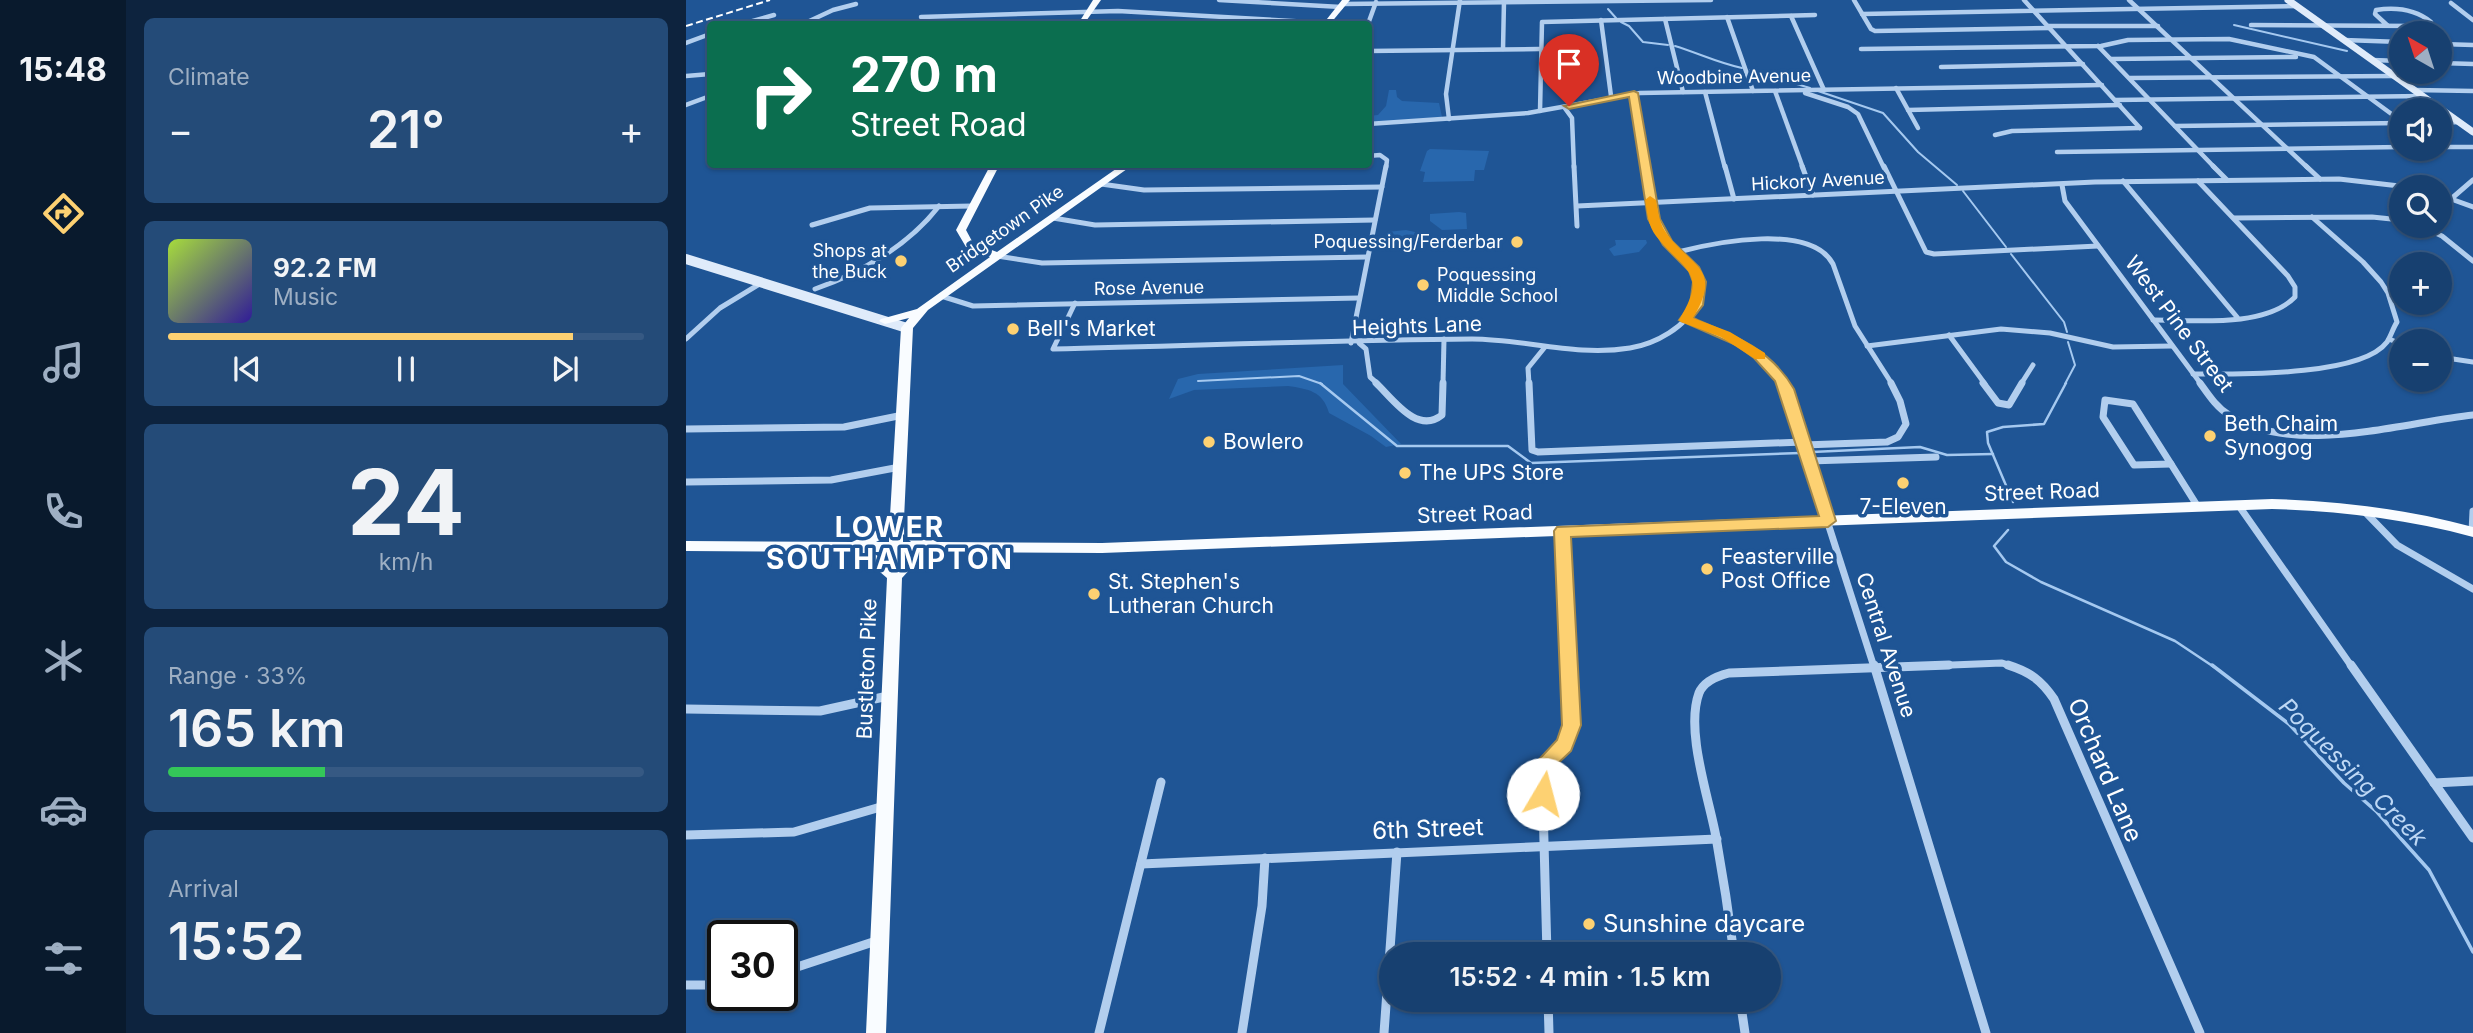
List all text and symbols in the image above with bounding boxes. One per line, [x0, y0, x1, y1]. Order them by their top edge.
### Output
north arrow [2389, 21, 2452, 84]
map controls [2389, 21, 2452, 392]
pin [1539, 34, 1599, 106]
text: 270 m [850, 45, 998, 104]
icon: arrive [1550, 45, 1588, 83]
icon: right [735, 49, 826, 140]
text: 15:48 [19, 50, 107, 89]
text: Climate [168, 63, 250, 91]
street label: Woodbine Avenue [1657, 65, 1811, 88]
text: 21° [367, 98, 445, 161]
button: sound [2389, 98, 2452, 161]
text: Street Road [850, 105, 1026, 144]
text: − [168, 107, 193, 153]
text: + [619, 107, 644, 153]
street label: Hickory Avenue [1751, 167, 1885, 194]
button: search [2389, 175, 2452, 238]
street label: Bridgetown Pike [942, 180, 1067, 277]
icon: directions [39, 189, 88, 238]
place label: Poquessing/Ferderbar [1314, 231, 1503, 252]
marker: Poquessing/Ferderbar [1509, 234, 1525, 250]
place label: Shops at the Buck [812, 240, 887, 282]
street label: West Pine Street [2120, 251, 2239, 397]
text: 92.2 FM [273, 252, 377, 283]
button: + [2389, 252, 2452, 315]
marker: Shops at the Buck [893, 253, 909, 269]
place label: Poquessing Middle School [1437, 264, 1558, 306]
street label: Rose Avenue [1094, 276, 1204, 299]
marker: Poquessing Middle School [1415, 277, 1431, 293]
text: Music [273, 283, 338, 311]
street label: Heights Lane [1351, 311, 1482, 340]
place label: Bell's Market [1027, 316, 1156, 341]
marker: Bell's Market [1005, 321, 1021, 337]
button: − [2389, 329, 2452, 392]
icon: music [39, 338, 88, 387]
icon: previous [228, 350, 266, 388]
icon: pause [387, 350, 425, 388]
icon: next [546, 350, 584, 388]
place label: Beth Chaim Synogog [2224, 411, 2338, 460]
marker: Beth Chaim Synogog [2202, 428, 2218, 444]
place label: Bowlero [1223, 429, 1304, 454]
marker: Bowlero [1201, 434, 1217, 450]
text: 24 [347, 447, 465, 557]
place label: The UPS Store [1419, 460, 1564, 485]
marker: The UPS Store [1397, 465, 1413, 481]
marker: 7-Eleven [1895, 475, 1911, 491]
street label: Street Road [1984, 477, 2100, 506]
icon: phone [39, 487, 88, 536]
place label: 7-Eleven [1859, 494, 1947, 519]
street label: Street Road [1417, 499, 1533, 528]
district label: LOWER SOUTHAMPTON [766, 510, 1014, 576]
place label: Feasterville Post Office [1721, 544, 1834, 593]
text: km/h [379, 548, 433, 576]
marker: Feasterville Post Office [1699, 561, 1715, 577]
place label: St. Stephen's Lutheran Church [1108, 569, 1274, 618]
street label: Central Avenue [1851, 569, 1922, 721]
marker: St. Stephen's Lutheran Church [1086, 586, 1102, 602]
street label: Bustleton Pike [852, 598, 881, 740]
icon: climate [39, 636, 88, 685]
text: Range · 33% [168, 662, 307, 690]
water label: Poquessing Creek [2273, 692, 2433, 852]
street label: Orchard Lane [2062, 693, 2149, 846]
text: 165 km [168, 697, 345, 760]
position arrow [1506, 757, 1580, 831]
icon: car [39, 785, 88, 834]
street label: 6th Street [1372, 812, 1484, 845]
text: Arrival [168, 875, 239, 903]
place label: Sunshine daycare [1603, 909, 1805, 938]
text: 15:52 [168, 910, 304, 973]
marker: Sunshine daycare [1581, 916, 1597, 932]
speed limit sign: 30 [707, 920, 798, 1011]
icon: filters [39, 934, 88, 983]
text: 15:52 · 4 min · 1.5 km [1449, 961, 1711, 992]

